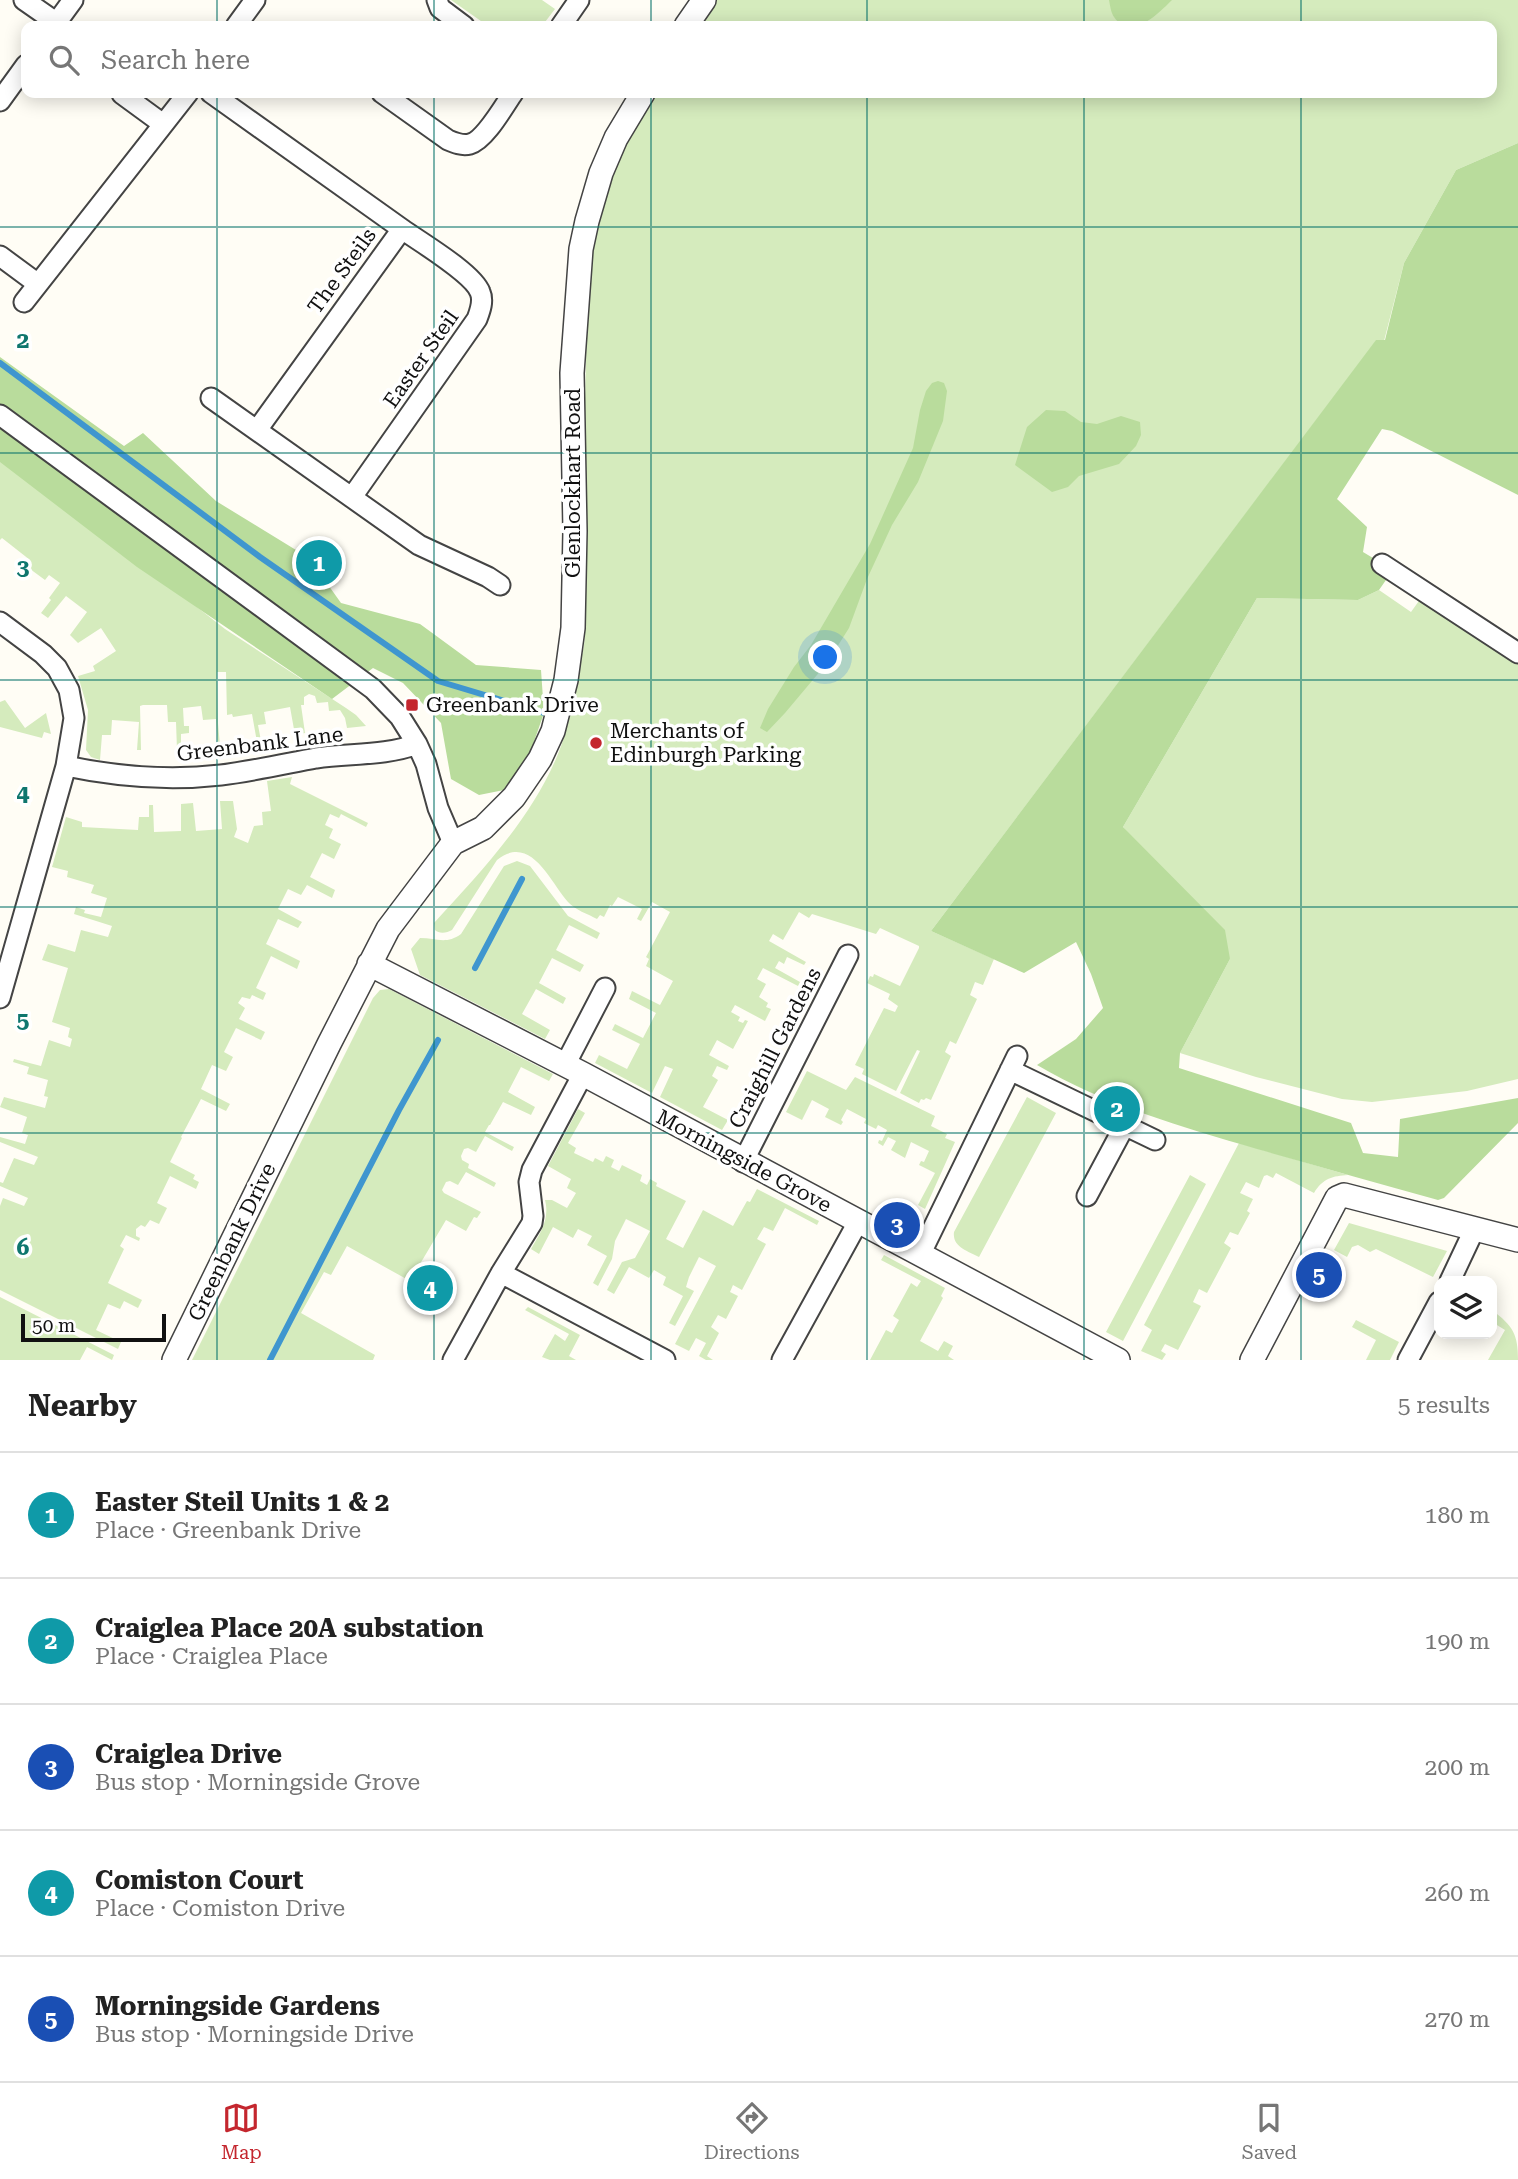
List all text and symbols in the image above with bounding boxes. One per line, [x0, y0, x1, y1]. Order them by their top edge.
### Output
search box [21, 21, 1497, 98]
icon: search [45, 41, 83, 79]
text: Search here [101, 45, 250, 75]
street label: The Steils [303, 224, 381, 318]
street label: Easter Steil [379, 305, 464, 412]
text: 2 [17, 327, 29, 354]
street label: Glenlockhart Road [561, 387, 585, 578]
pin: 1 [296, 537, 342, 589]
text: 3 [17, 554, 30, 581]
your location [808, 640, 842, 674]
place label: Greenbank Drive [426, 693, 599, 717]
marker: Greenbank Drive [404, 697, 420, 713]
place label: Merchants of Edinburgh Parking [610, 719, 801, 767]
street label: Greenbank Lane [175, 722, 345, 766]
marker: Merchants of Edinburgh Parking [588, 735, 604, 751]
text: 4 [17, 780, 30, 807]
street label: Craighill Gardens [724, 964, 826, 1132]
text: 5 [17, 1007, 30, 1034]
pin: 2 [1094, 1083, 1140, 1135]
street label: Morningside Grove [652, 1105, 836, 1217]
street label: Greenbank Drive [183, 1159, 281, 1325]
pin: 3 [874, 1199, 920, 1251]
text: 6 [17, 1234, 30, 1261]
pin: 5 [1296, 1249, 1342, 1301]
pin: 4 [407, 1262, 453, 1314]
map controls [1434, 1276, 1497, 1339]
button: layers [1434, 1276, 1497, 1339]
scale bar [21, 1311, 166, 1343]
text: 50 m [32, 1314, 75, 1337]
text: Nearby [28, 1388, 137, 1423]
text: 5 results [1398, 1392, 1490, 1419]
text: Easter Steil Units 1 & 2 [95, 1487, 389, 1517]
text: 1 [45, 1502, 57, 1529]
text: 180 m [1425, 1502, 1490, 1529]
text: Place · Greenbank Drive [95, 1517, 361, 1544]
text: Craiglea Place 20A substation [95, 1613, 484, 1643]
text: 2 [45, 1628, 57, 1655]
text: 190 m [1425, 1628, 1490, 1655]
text: Place · Craiglea Place [95, 1643, 328, 1670]
text: Craiglea Drive [95, 1739, 282, 1769]
text: 3 [45, 1754, 57, 1781]
text: 200 m [1425, 1754, 1490, 1781]
text: Bus stop · Morningside Grove [95, 1769, 420, 1796]
text: Comiston Court [95, 1865, 304, 1895]
text: 4 [45, 1880, 57, 1907]
text: 260 m [1425, 1880, 1490, 1907]
text: Place · Comiston Drive [95, 1895, 345, 1922]
text: Morningside Gardens [95, 1991, 380, 2021]
text: 5 [45, 2006, 57, 2033]
text: 270 m [1425, 2006, 1490, 2033]
text: Bus stop · Morningside Drive [95, 2021, 414, 2048]
tab: Map [221, 2099, 262, 2164]
tab: Directions [704, 2099, 800, 2164]
tab: Saved [1242, 2099, 1297, 2164]

